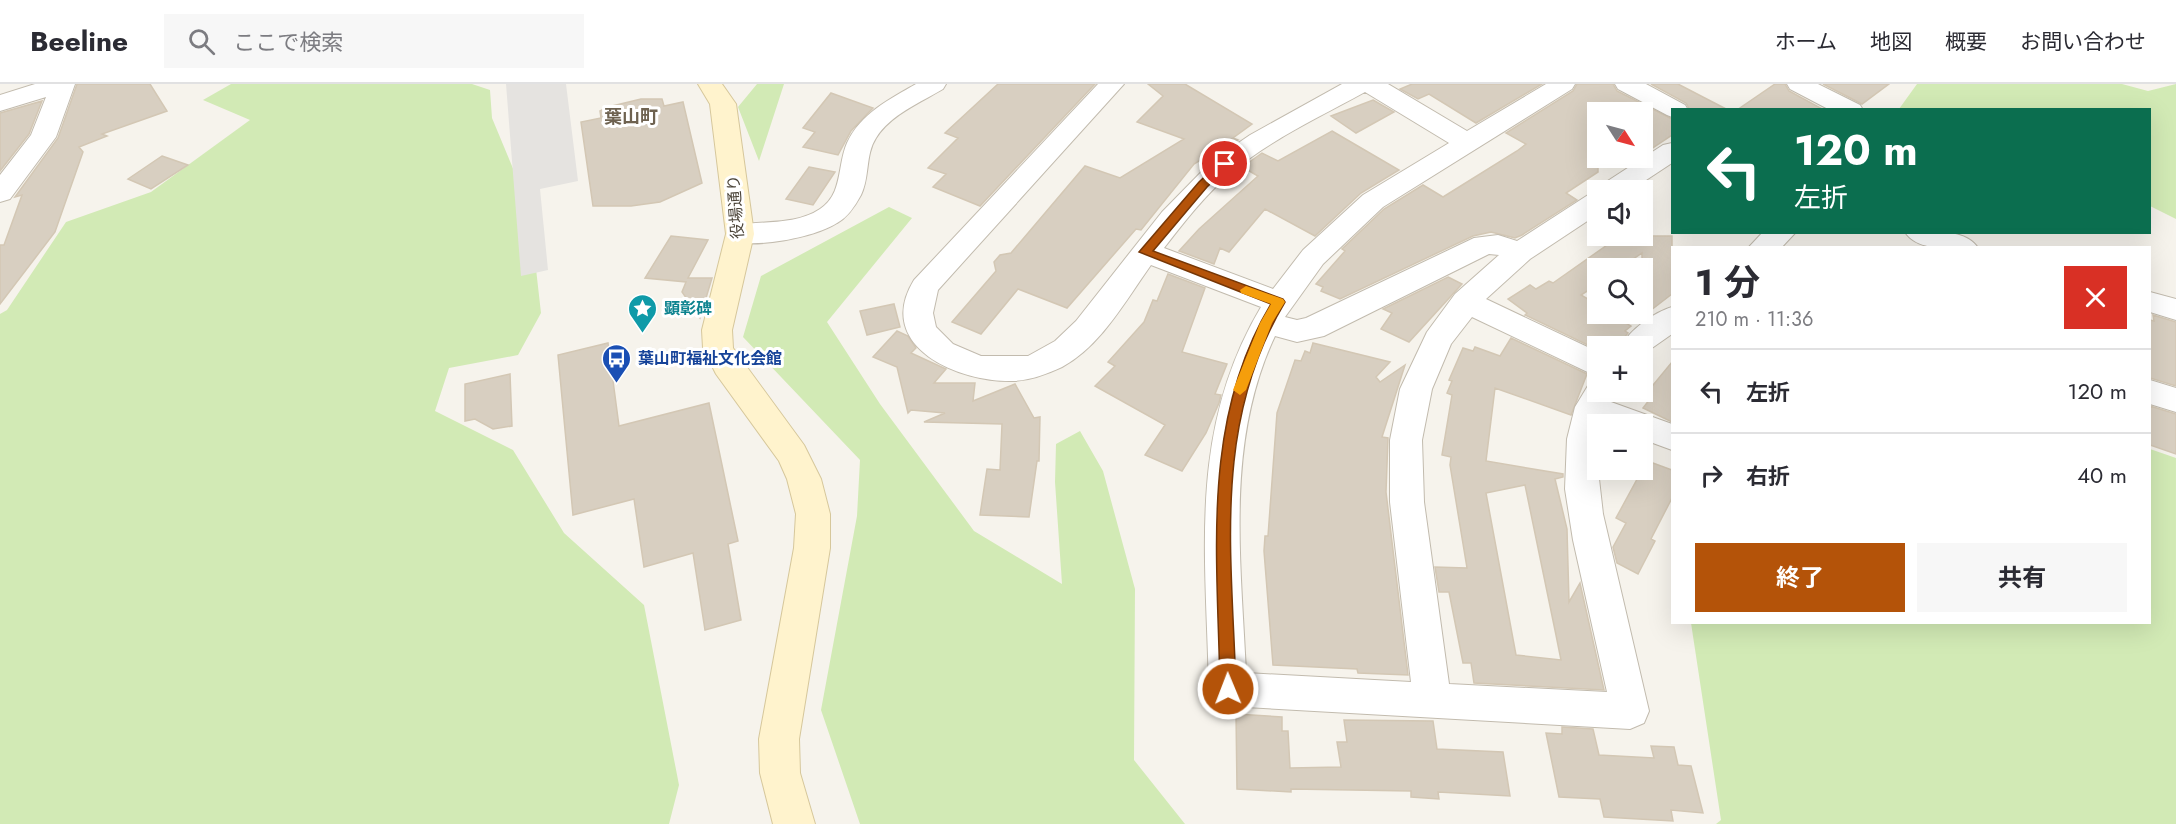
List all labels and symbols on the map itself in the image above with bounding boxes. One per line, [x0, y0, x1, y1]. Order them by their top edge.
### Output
north arrow [1587, 102, 1653, 168]
district label: 葉山町 [604, 104, 658, 130]
pin [1199, 138, 1250, 189]
street label: 役場通り [722, 174, 749, 240]
place icon: 顕彰碑 [627, 292, 659, 334]
place label: 顕彰碑 [664, 297, 712, 320]
bus stop icon: 葉山町福祉文化会館 [601, 342, 633, 384]
place label: 葉山町福祉文化会館 [638, 347, 782, 370]
position arrow [1196, 657, 1260, 721]

